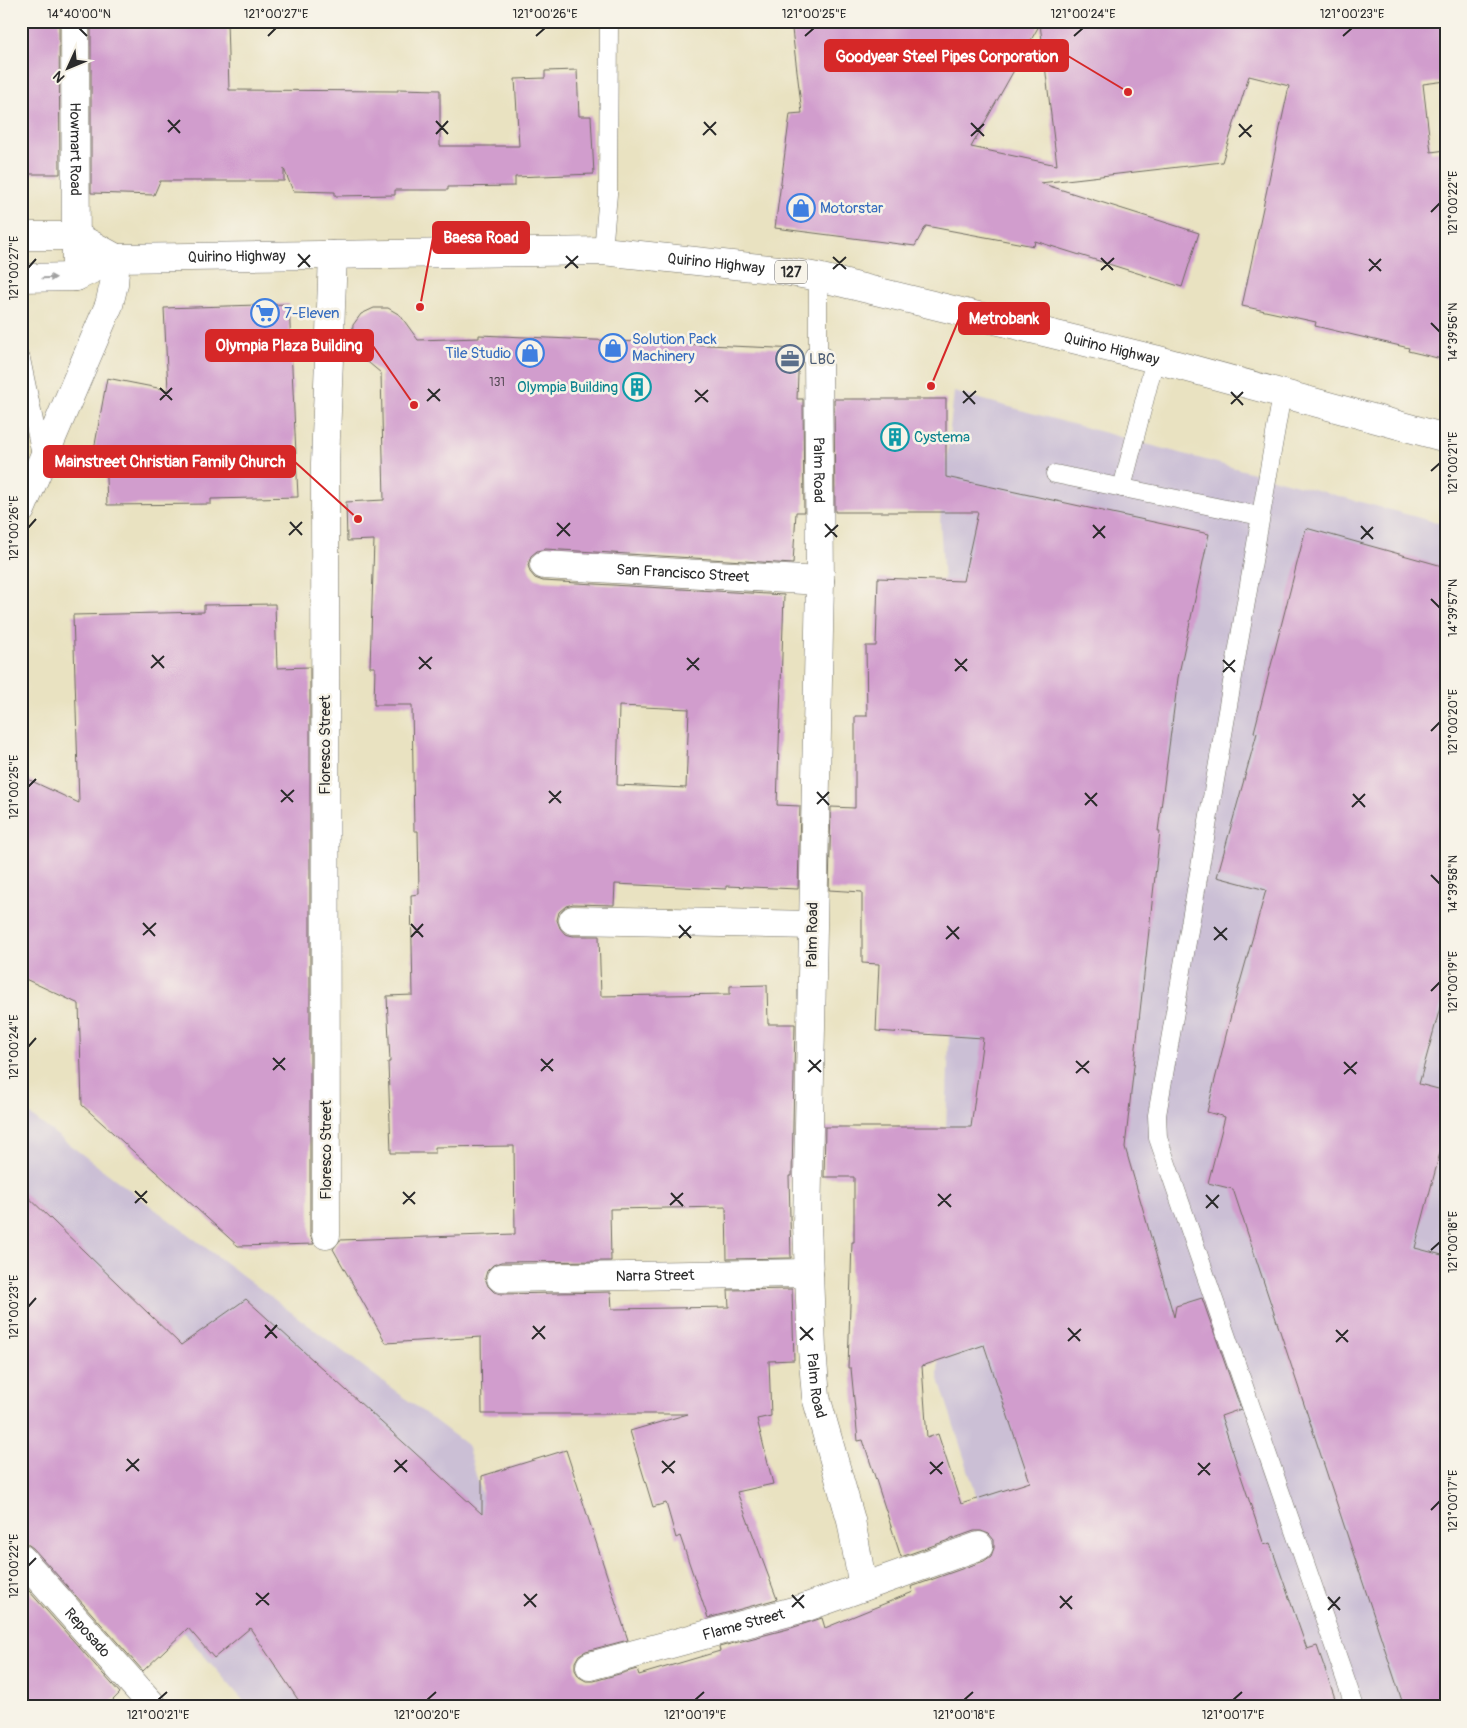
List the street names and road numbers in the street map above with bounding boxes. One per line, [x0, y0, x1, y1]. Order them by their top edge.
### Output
street label: Howmart Road [65, 102, 85, 196]
street label: Quirino Highway [188, 247, 286, 267]
street label: Quirino Highway [666, 249, 766, 278]
road number: 127 [775, 260, 807, 284]
street label: Quirino Highway [1062, 328, 1162, 370]
street label: Palm Road [809, 437, 828, 503]
street label: San Francisco Street [616, 560, 751, 587]
street label: Floresco Street [316, 694, 335, 795]
street label: Palm Road [802, 902, 823, 968]
street label: Floresco Street [317, 1099, 336, 1200]
street label: Narra Street [615, 1266, 695, 1286]
street label: Palm Road [802, 1352, 831, 1420]
street label: Reposado [60, 1604, 114, 1662]
street label: Flame Street [700, 1604, 788, 1645]

